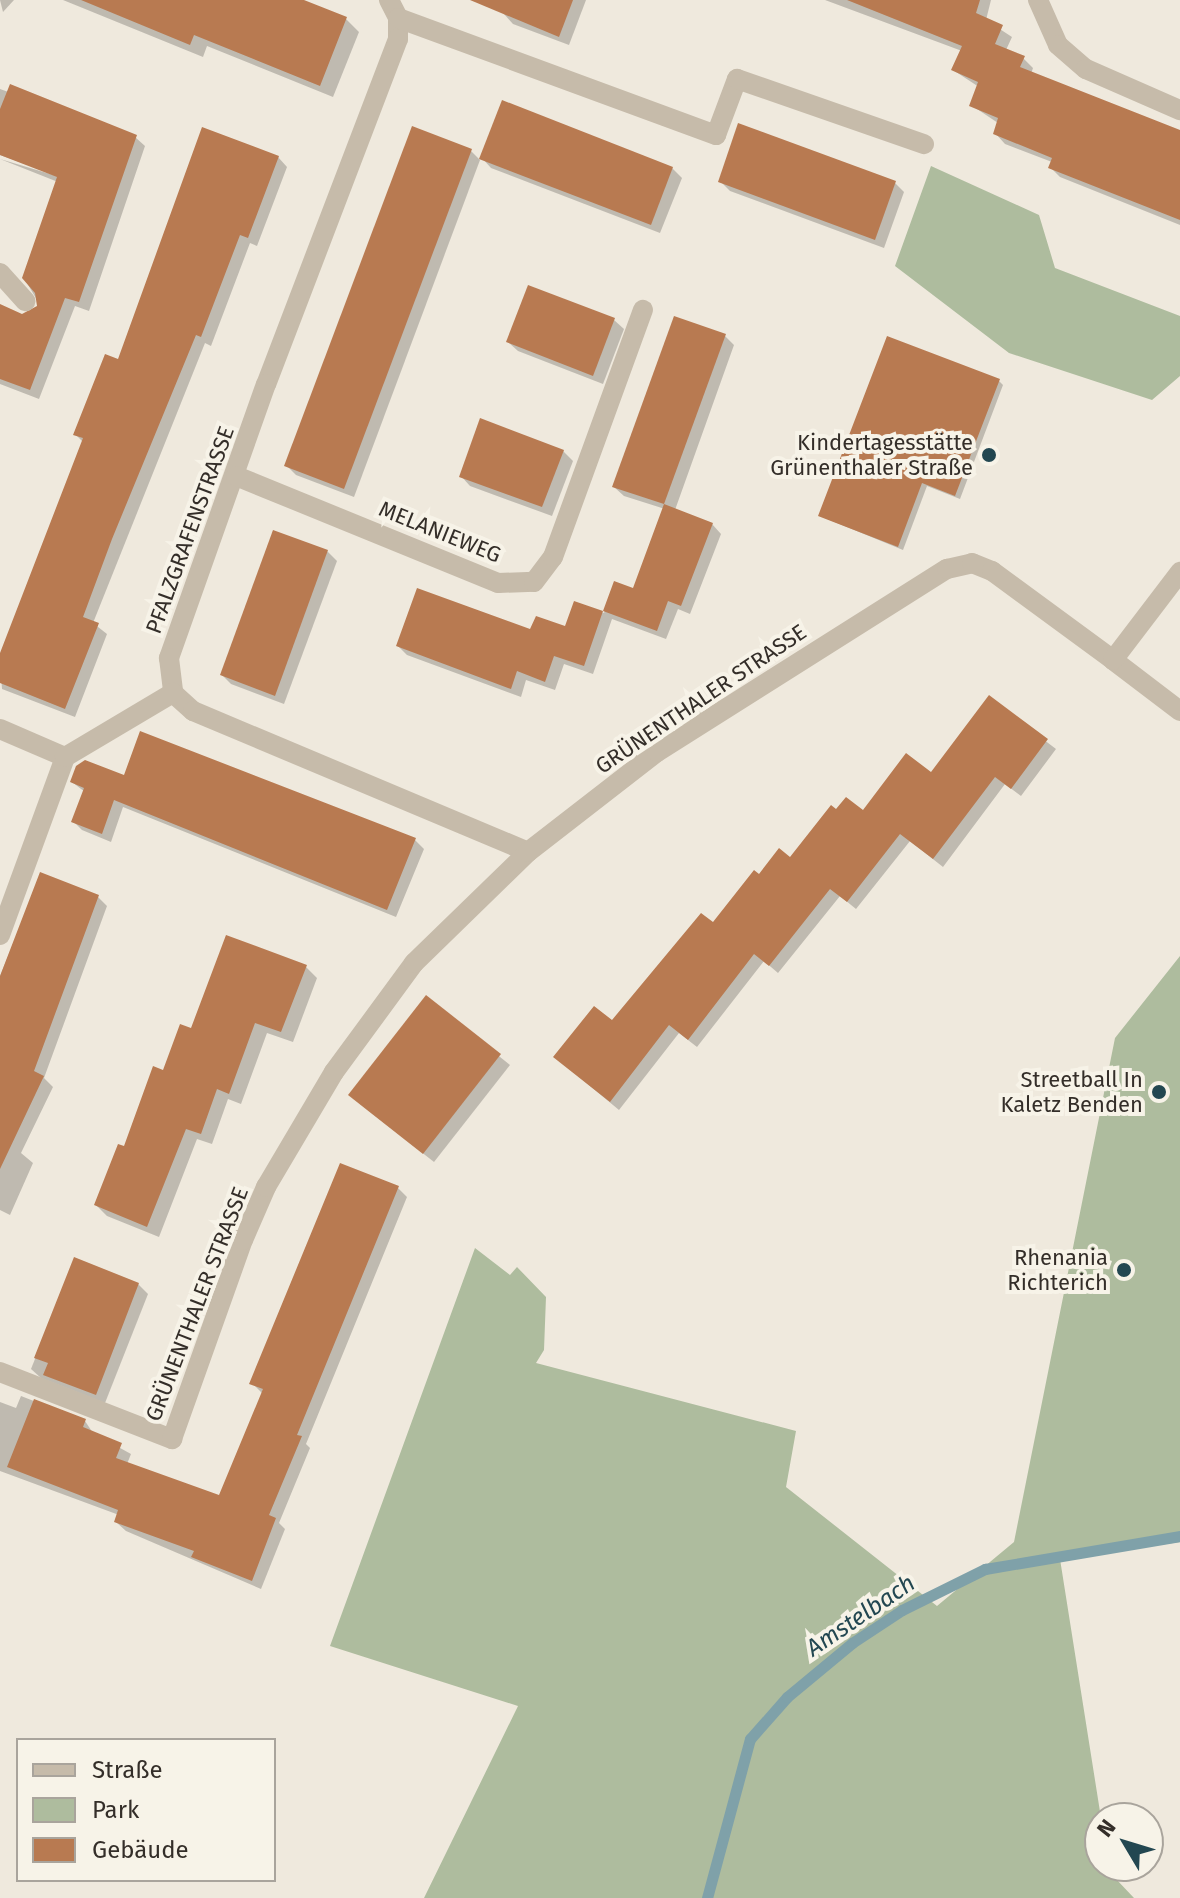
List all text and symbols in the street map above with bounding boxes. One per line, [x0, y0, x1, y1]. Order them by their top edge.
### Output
street label: PFALZGRAFENSTRASSE [140, 423, 240, 637]
place label: Kindertagesstätte Grünenthaler Straße [770, 429, 973, 480]
marker: Kindertagesstätte Grünenthaler Straße [980, 446, 998, 464]
street label: MELANIEWEG [375, 496, 505, 568]
street label: GRÜNENTHALER STRASSE [591, 619, 811, 779]
place label: Streetball In Kaletz Benden [1000, 1066, 1143, 1118]
marker: Streetball In Kaletz Benden [1150, 1083, 1168, 1101]
street label: GRÜNENTHALER STRASSE [140, 1183, 254, 1425]
place label: Rhenania Richterich [1007, 1244, 1108, 1296]
marker: Rhenania Richterich [1115, 1261, 1133, 1279]
water label: Amstelbach [801, 1569, 921, 1663]
legend [16, 1738, 276, 1882]
text: Straße [92, 1756, 163, 1784]
text: Park [92, 1796, 139, 1824]
north arrow [1084, 1802, 1164, 1882]
text: N [1091, 1814, 1121, 1842]
text: Gebäude [92, 1836, 189, 1864]

